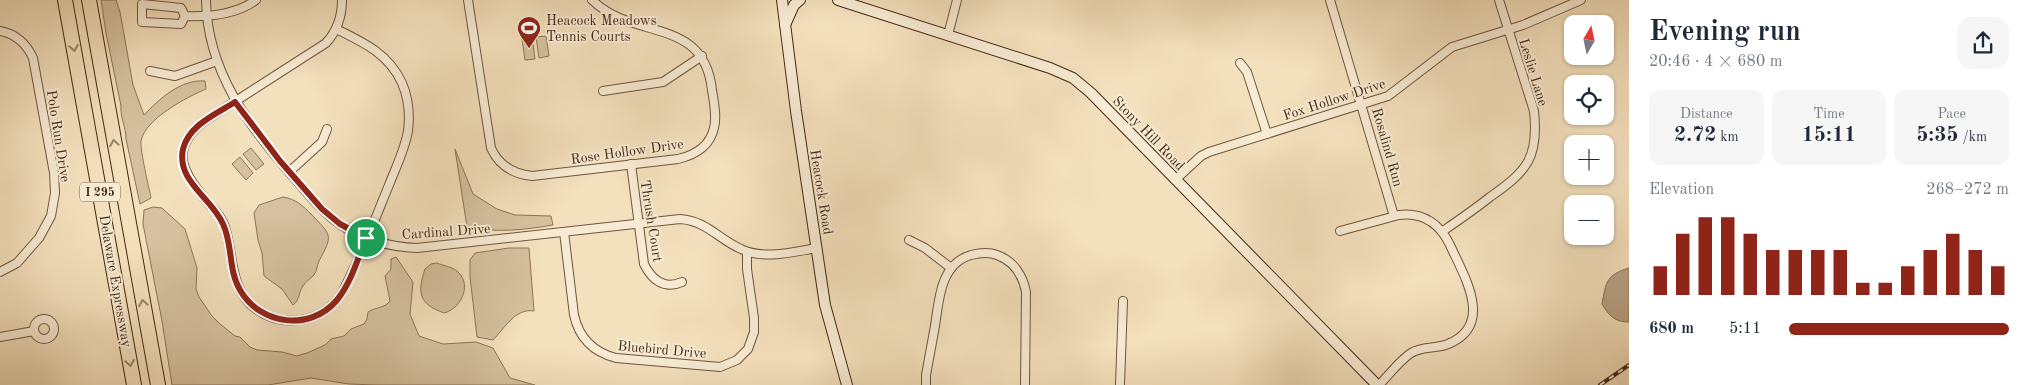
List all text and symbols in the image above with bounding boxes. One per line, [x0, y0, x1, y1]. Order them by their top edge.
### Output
place label: Heacock Meadows Tennis Courts [546, 14, 657, 44]
sports icon: Heacock Meadows Tennis Courts [516, 15, 542, 49]
north arrow [1564, 15, 1614, 65]
map controls [1564, 15, 1614, 245]
button: share [1957, 17, 2009, 69]
text: Evening run [1649, 19, 1801, 47]
street label: Leslie Lane [1516, 37, 1550, 108]
one-way arrow [68, 44, 79, 52]
text: 20:46 · 4 × 680 m [1649, 54, 1782, 70]
button: locate [1564, 75, 1614, 125]
street label: Fox Hollow Drive [1281, 77, 1387, 123]
street label: Polo Run Drive [44, 89, 72, 183]
street label: Stony Hill Road [1110, 94, 1187, 173]
street label: Rosalind Run [1369, 106, 1405, 189]
text: Distance [1680, 107, 1733, 121]
text: Time [1813, 107, 1845, 121]
text: Pace [1937, 107, 1966, 121]
text: 2.72 [1674, 125, 1716, 146]
text: 15:11 [1802, 125, 1856, 146]
text: 5:35 [1916, 125, 1959, 146]
text: km [1716, 130, 1739, 144]
text: /km [1959, 130, 1987, 144]
button: + [1564, 135, 1614, 185]
street label: Rose Hollow Drive [570, 137, 685, 167]
one-way arrow [110, 138, 120, 147]
street label: Heacock Road [807, 149, 835, 236]
street label: Thrush Court [638, 179, 664, 263]
road number: I 295 [80, 182, 120, 202]
text: Elevation [1649, 182, 1714, 198]
text: 268–272 m [1926, 182, 2009, 198]
button: − [1564, 195, 1614, 245]
street label: Delaware Expressway [96, 214, 134, 349]
pin [345, 217, 387, 259]
street label: Cardinal Drive [401, 222, 491, 242]
icon: arrive [352, 224, 380, 252]
one-way arrow [138, 298, 149, 307]
text: 680 m [1649, 321, 1694, 337]
text: 5:11 [1729, 321, 1761, 337]
street label: Bluebird Drive [617, 339, 707, 361]
one-way arrow [125, 359, 135, 367]

